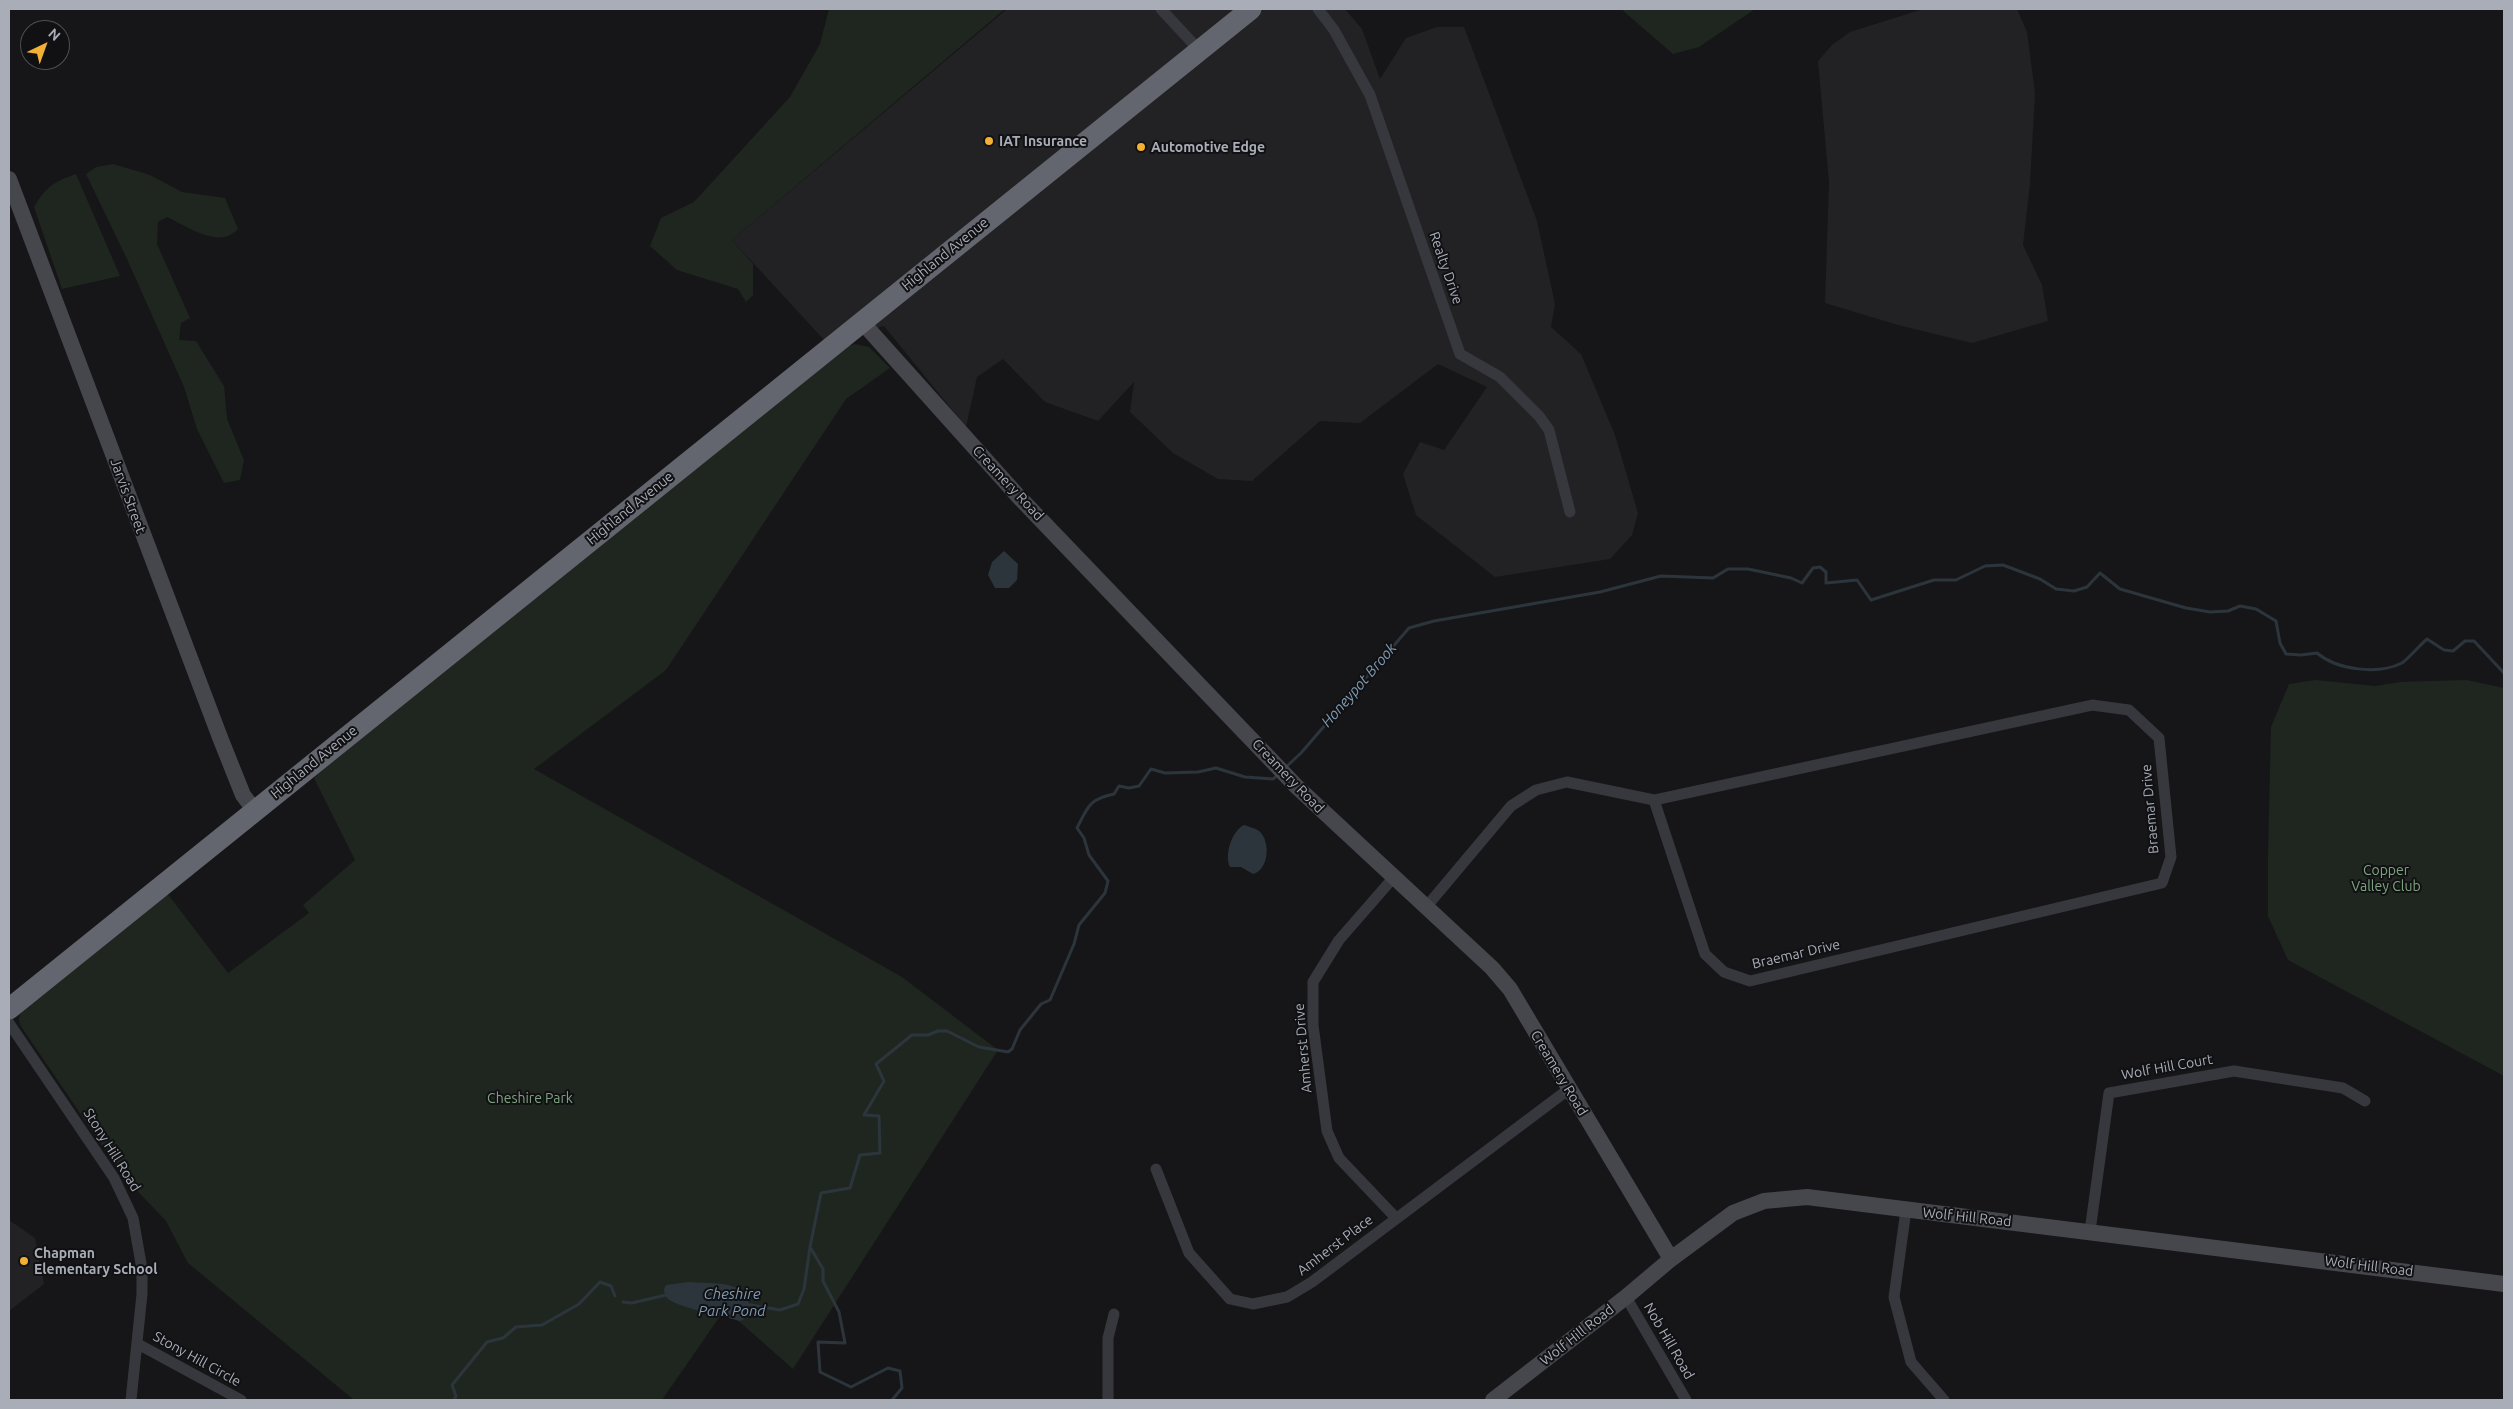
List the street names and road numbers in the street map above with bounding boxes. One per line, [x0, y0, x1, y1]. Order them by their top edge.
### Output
street label: Highland Avenue [898, 214, 992, 294]
street label: Realty Drive [1426, 229, 1466, 307]
street label: Creamery Road [969, 442, 1047, 524]
street label: Jarvis Street [107, 456, 149, 536]
street label: Highland Avenue [583, 468, 677, 548]
street label: Highland Avenue [267, 722, 361, 802]
street label: Creamery Road [1248, 735, 1328, 817]
street label: Braemar Drive [2138, 763, 2162, 855]
street label: Braemar Drive [1750, 936, 1842, 972]
street label: Amherst Drive [1291, 1002, 1315, 1094]
street label: Creamery Road [1527, 1027, 1591, 1119]
street label: Wolf Hill Court [2120, 1051, 2214, 1083]
street label: Stony Hill Road [80, 1105, 144, 1195]
street label: Wolf Hill Road [1922, 1204, 2012, 1230]
street label: Amherst Place [1294, 1211, 1376, 1279]
street label: Wolf Hill Road [2324, 1252, 2414, 1280]
street label: Nob Hill Road [1640, 1300, 1698, 1382]
street label: Wolf Hill Road [1537, 1301, 1617, 1369]
street label: Stony Hill Circle [150, 1328, 244, 1390]

